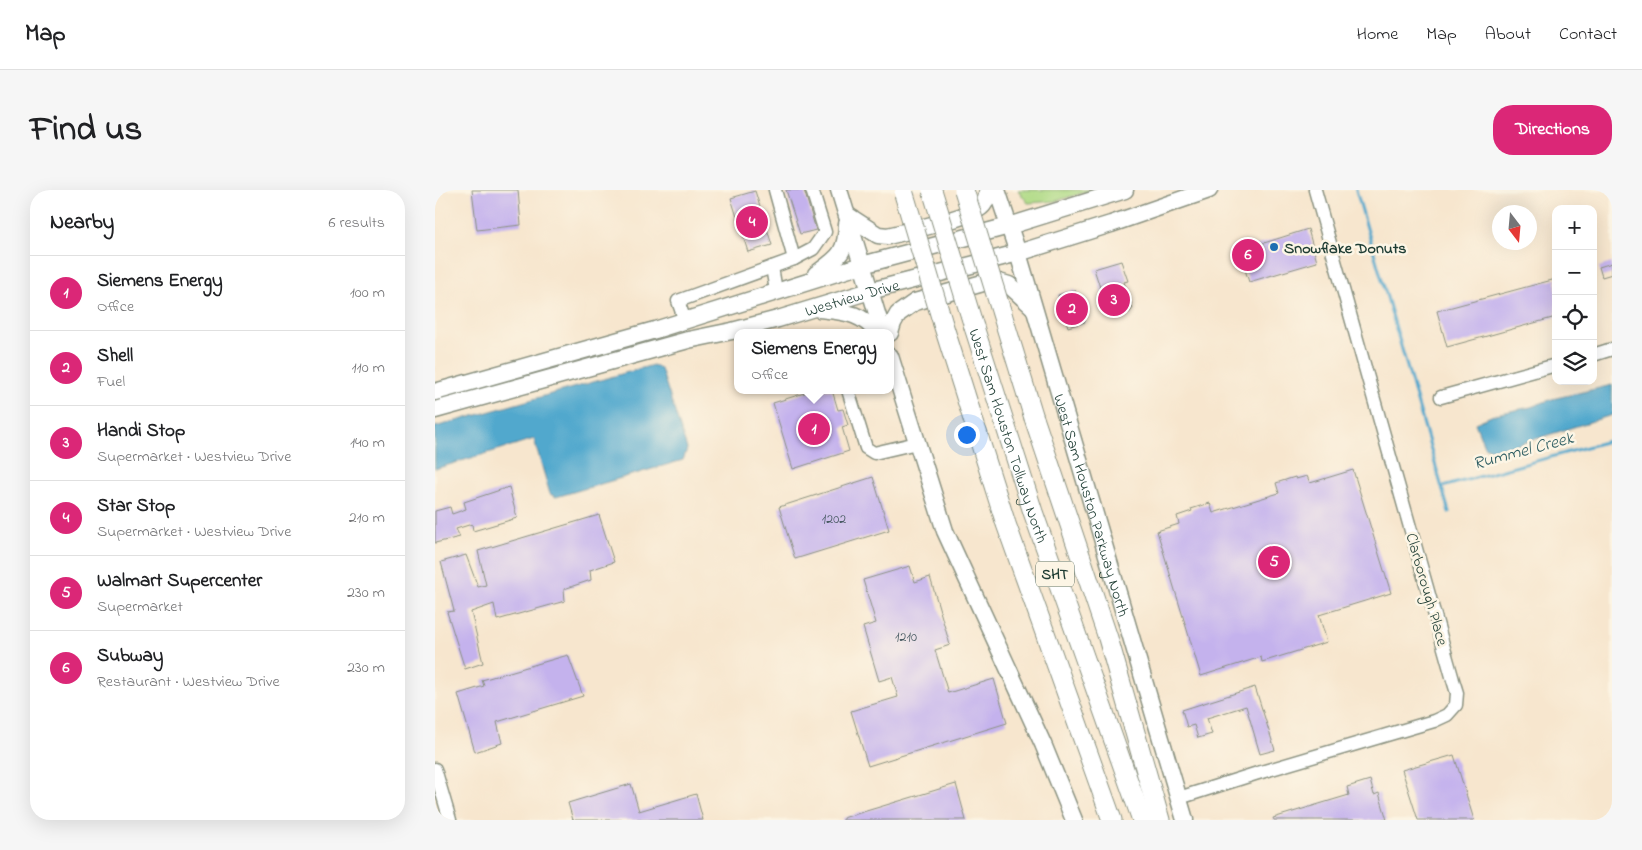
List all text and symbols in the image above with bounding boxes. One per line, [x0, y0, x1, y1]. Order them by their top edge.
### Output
text: Map [25, 17, 66, 52]
text: Home [1357, 22, 1398, 48]
text: Map [1426, 22, 1457, 48]
text: About [1485, 22, 1531, 48]
text: Contact [1559, 22, 1617, 48]
text: Find us [30, 105, 142, 156]
button: Directions [1493, 105, 1612, 155]
pin: 4 [736, 203, 768, 241]
north arrow [1492, 205, 1537, 250]
map controls [1552, 205, 1597, 385]
button: + [1552, 205, 1597, 250]
text: Nearby [50, 208, 114, 238]
text: 6 results [328, 211, 385, 235]
pin: 6 [1232, 236, 1264, 274]
place label: Snowflake Donuts [1284, 237, 1406, 261]
marker: Snowflake Donuts [1268, 241, 1280, 253]
button: − [1552, 250, 1597, 295]
text: Siemens Energy [97, 268, 223, 295]
street label: Westview Drive [802, 274, 903, 324]
text: 1 [63, 281, 69, 305]
text: 100 m [350, 281, 385, 305]
pin: 3 [1098, 281, 1130, 319]
pin: 2 [1056, 290, 1088, 328]
text: Office [97, 295, 134, 319]
button: locate [1552, 295, 1597, 340]
street label: West Sam Houston Tollway North [961, 326, 1053, 547]
popup [734, 329, 894, 394]
text: Siemens Energy [751, 336, 877, 363]
button: layers [1552, 340, 1597, 385]
text: Shell [97, 343, 133, 370]
text: 2 [62, 356, 70, 380]
text: 110 m [351, 356, 385, 380]
text: Office [751, 363, 788, 387]
text: Fuel [97, 370, 125, 394]
street label: West Sam Houston Parkway North [1046, 391, 1134, 620]
pin: 1 [798, 410, 830, 448]
text: Handi Stop [97, 418, 185, 445]
your location [954, 422, 980, 448]
water label: Rummel Creek [1470, 426, 1578, 478]
text: 3 [63, 431, 69, 455]
text: 140 m [350, 431, 385, 455]
text: Supermarket · Westview Drive [97, 445, 291, 469]
text: Star Stop [97, 493, 175, 520]
text: 4 [63, 506, 69, 530]
text: 210 m [349, 506, 385, 530]
house number: 1202 [822, 509, 846, 530]
text: Supermarket · Westview Drive [97, 520, 291, 544]
street label: Clarborough Place [1399, 530, 1454, 650]
pin: 5 [1258, 543, 1290, 581]
road number: SHT [1036, 562, 1074, 586]
text: Walmart Supercenter [97, 568, 262, 595]
text: 5 [61, 581, 71, 605]
text: 230 m [347, 581, 385, 605]
text: Supermarket [97, 595, 183, 619]
house number: 1210 [895, 627, 917, 648]
text: Subway [97, 643, 163, 670]
text: 6 [62, 656, 70, 680]
text: 230 m [347, 656, 385, 680]
text: Restaurant · Westview Drive [97, 670, 280, 694]

